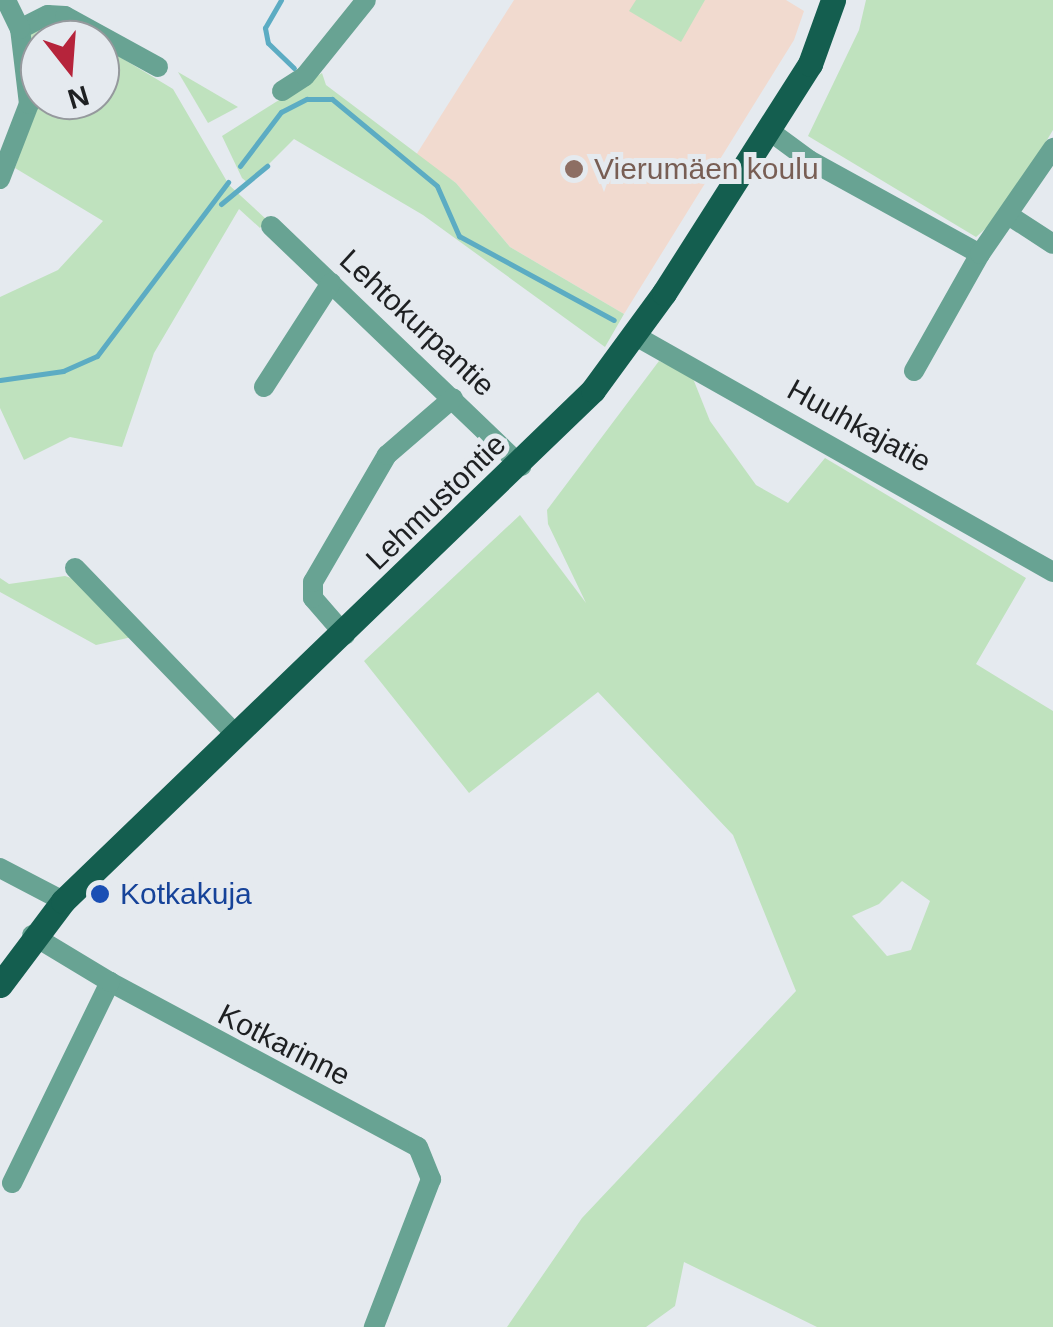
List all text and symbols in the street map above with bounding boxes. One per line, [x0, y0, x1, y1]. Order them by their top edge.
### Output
north arrow [20, 20, 120, 120]
text: N [64, 79, 93, 115]
place label: Vierumäen koulu [594, 151, 819, 187]
marker: Vierumäen koulu [563, 158, 585, 180]
street label: Lehtokurpantie [332, 242, 502, 404]
street label: Huuhkajatie [781, 372, 937, 480]
street label: Lehmustontie [359, 426, 513, 578]
place label: Kotkakuja [120, 876, 252, 912]
marker: Kotkakuja [89, 883, 111, 905]
street label: Kotkarinne [212, 996, 356, 1094]

